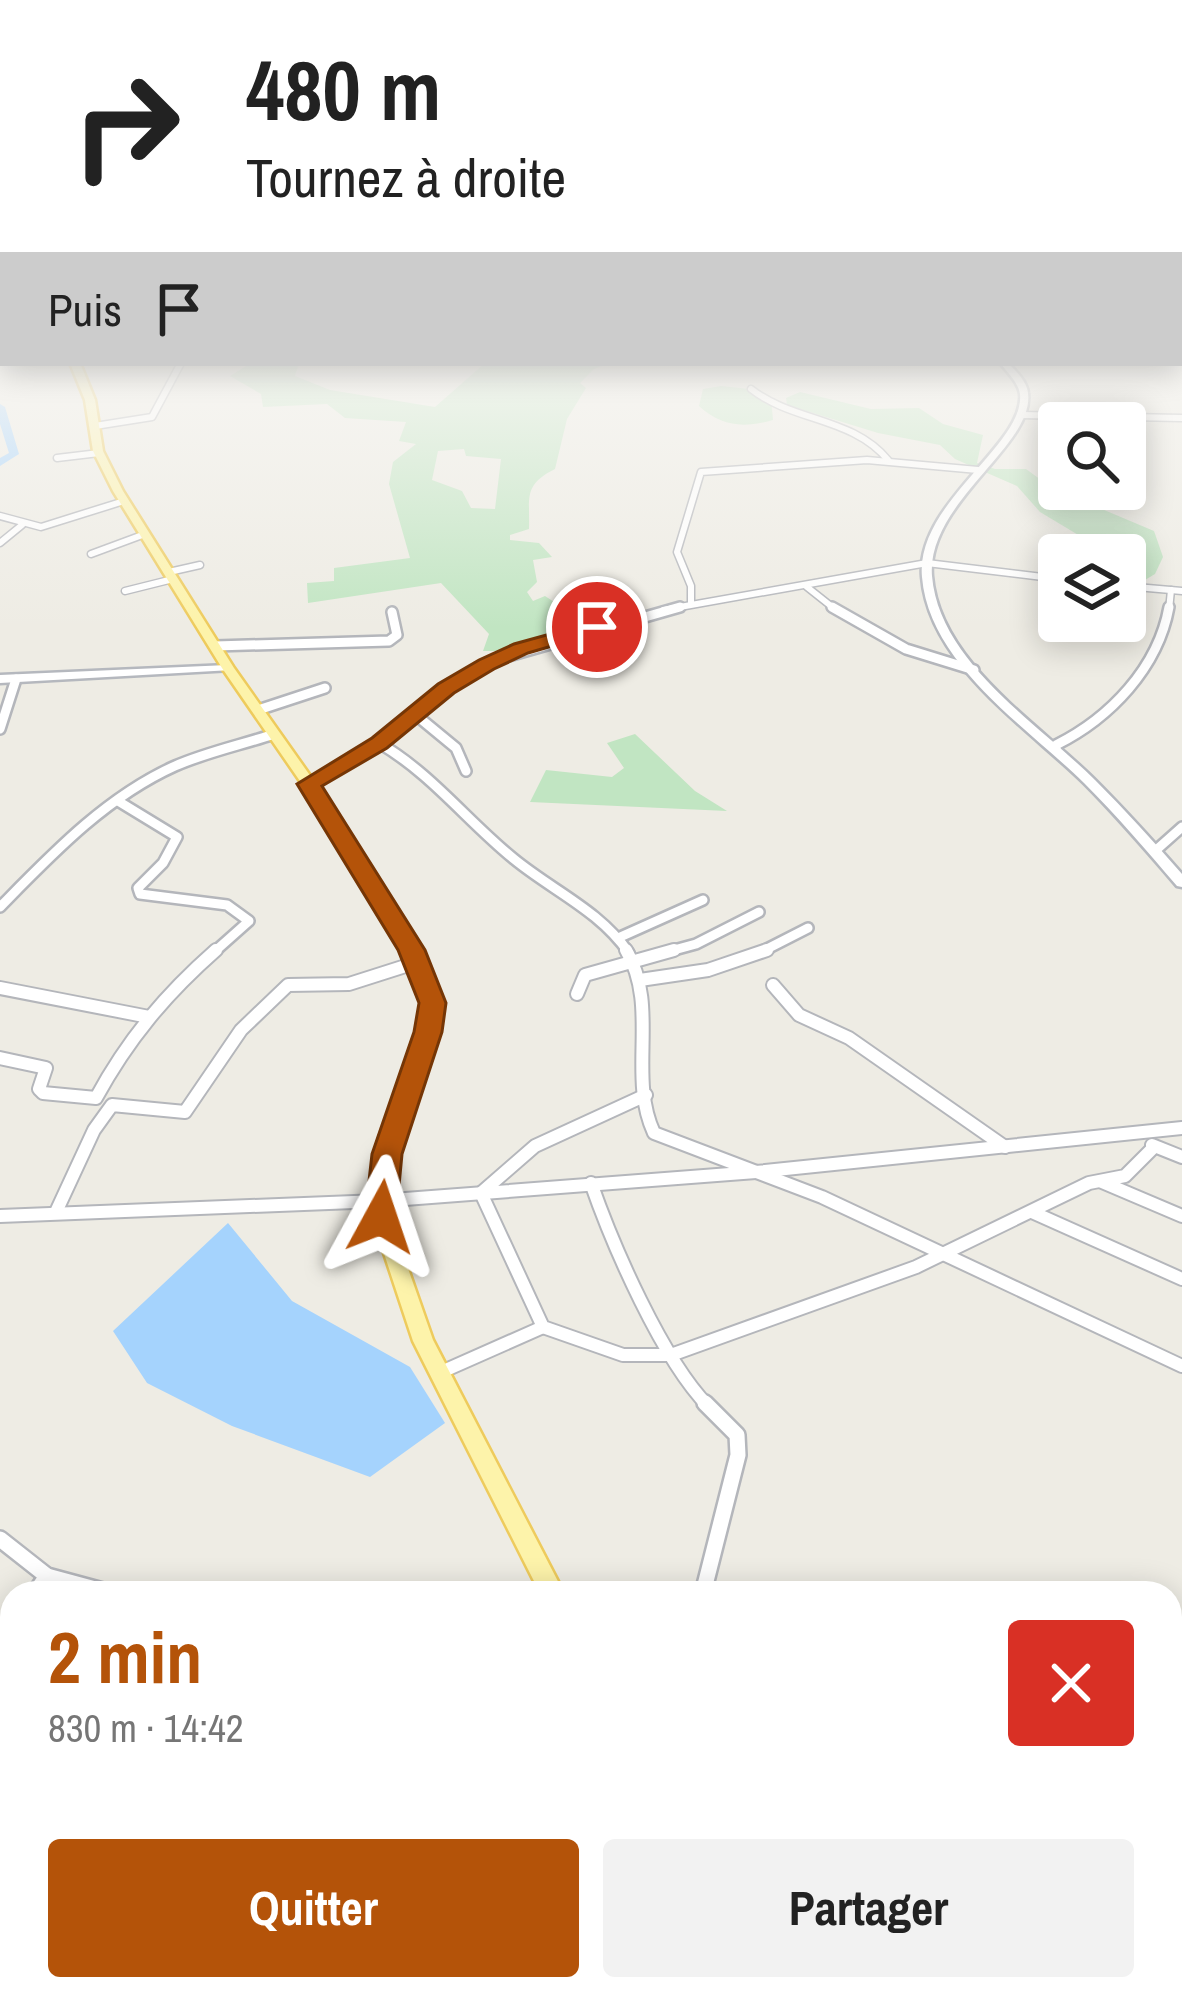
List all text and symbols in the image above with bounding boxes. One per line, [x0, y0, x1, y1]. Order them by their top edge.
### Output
text: 480 m [246, 33, 441, 146]
icon: right [48, 48, 204, 204]
text: Tournez à droite [246, 141, 566, 214]
icon: arrive [146, 276, 212, 342]
text: Puis [48, 279, 122, 340]
map controls [1038, 402, 1146, 642]
button: search [1038, 402, 1146, 510]
button: layers [1038, 534, 1146, 642]
pin [546, 576, 648, 678]
icon: arrive [564, 594, 630, 660]
position arrow [318, 1154, 444, 1280]
text: 2 min [48, 1608, 202, 1705]
button: close [1008, 1620, 1134, 1746]
text: 830 m · 14:42 [48, 1702, 244, 1754]
button: Quitter [48, 1839, 579, 1977]
button: Partager [603, 1839, 1134, 1977]

